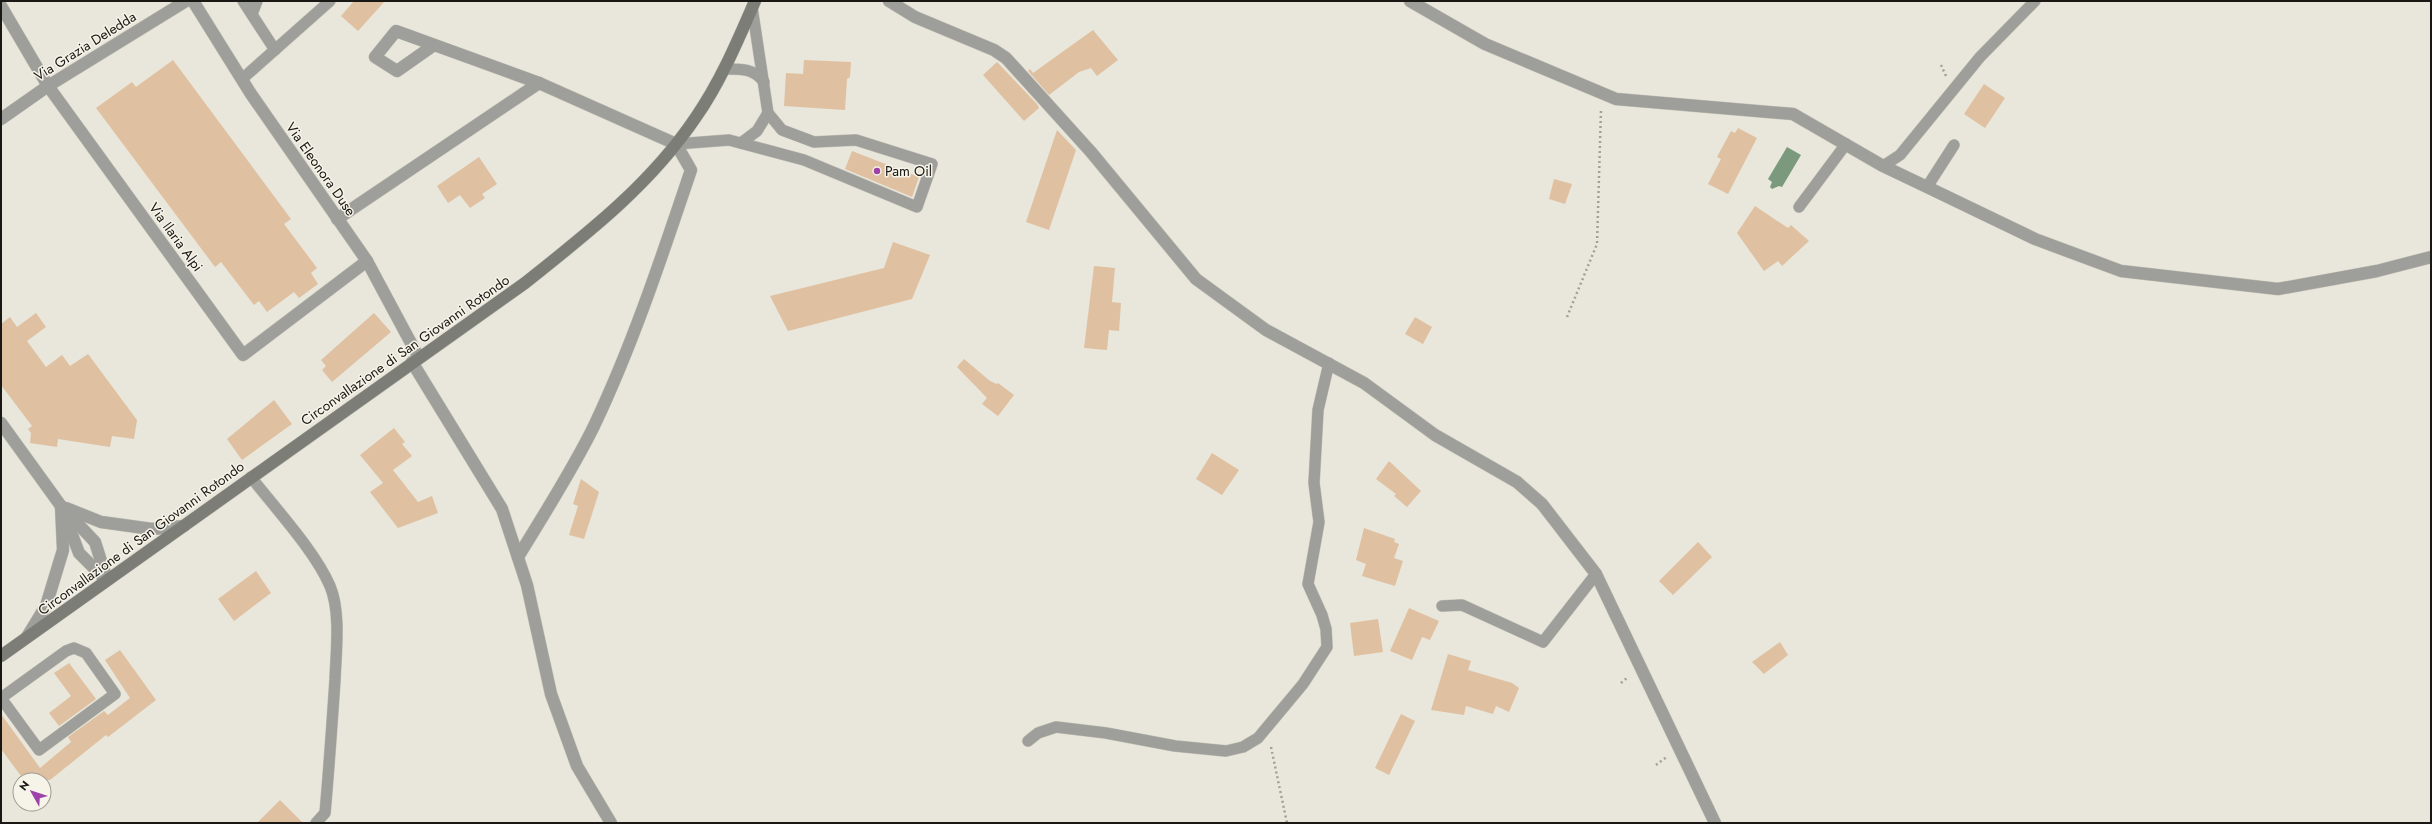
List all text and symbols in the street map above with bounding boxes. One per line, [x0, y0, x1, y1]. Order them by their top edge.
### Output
street label: Via Grazia Deledda [30, 6, 140, 86]
street label: Via Eleonora Duse [281, 118, 361, 220]
place label: Pam Oil [885, 161, 932, 181]
marker: Pam Oil [872, 166, 882, 176]
street label: Via Ilaria Alpi [144, 198, 208, 276]
street label: Circonvallazione di San Giovanni Rotondo [297, 270, 514, 430]
street label: Circonvallazione di San Giovanni Rotondo [34, 456, 249, 620]
north arrow [12, 772, 52, 812]
text: N [15, 777, 33, 794]

